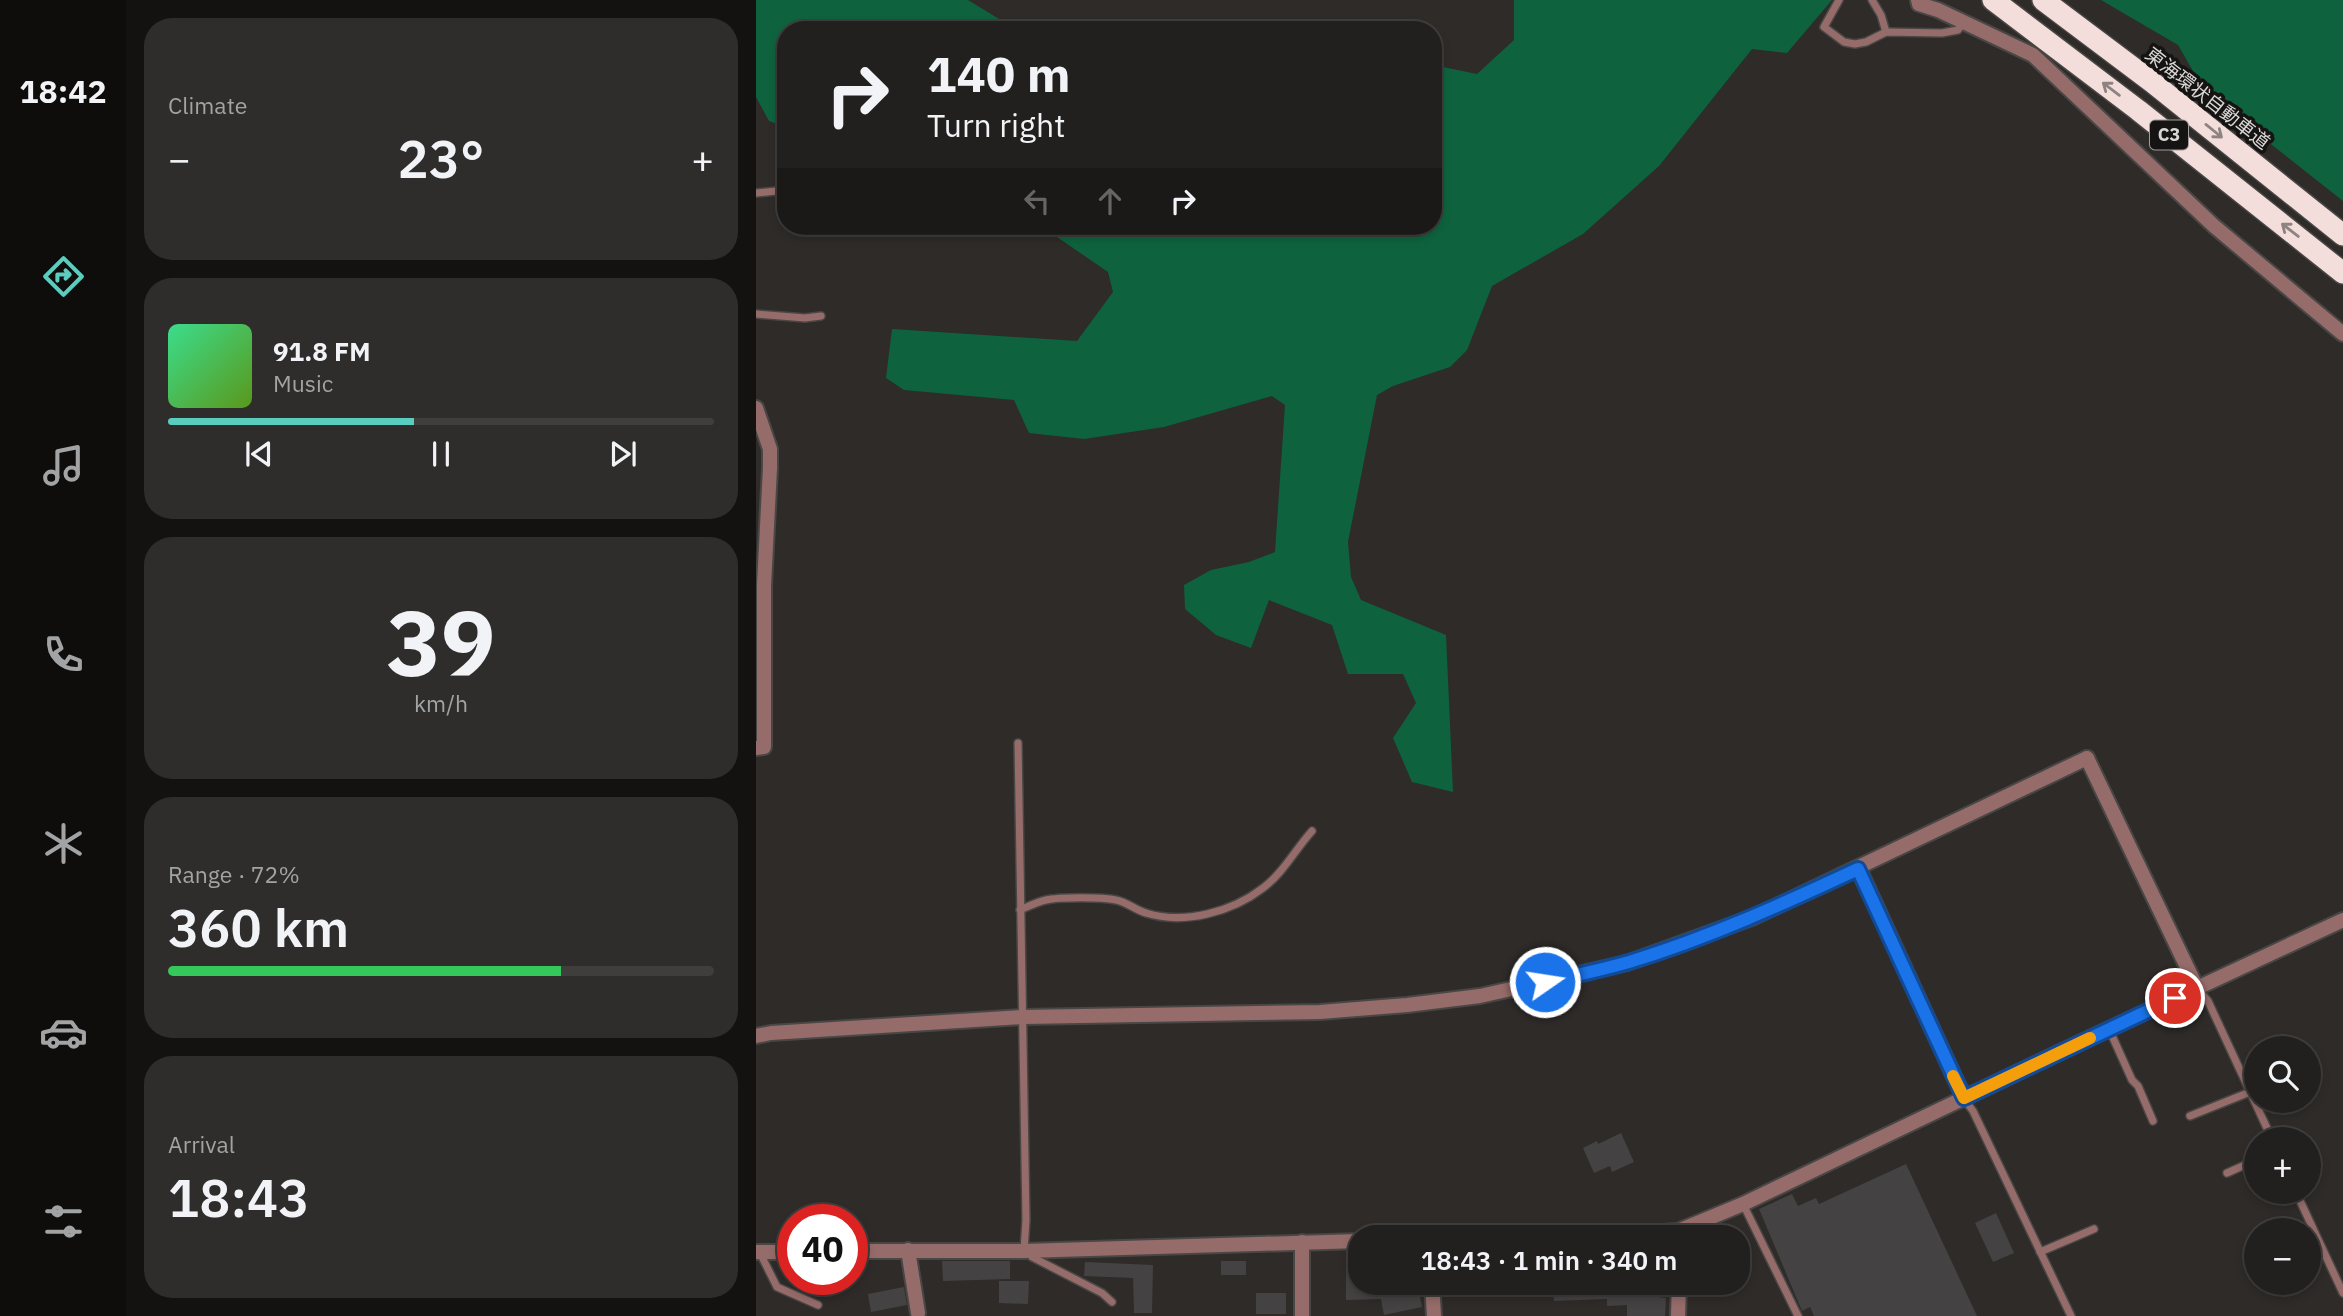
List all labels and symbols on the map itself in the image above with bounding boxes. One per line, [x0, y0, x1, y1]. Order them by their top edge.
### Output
street label: 東海環状自動車道 [2141, 42, 2275, 154]
one-way arrow [2103, 82, 2121, 97]
road number: C3 [2150, 120, 2188, 150]
one-way arrow [2204, 123, 2223, 138]
one-way arrow [2281, 223, 2300, 238]
position arrow [1508, 945, 1582, 1019]
pin [2145, 968, 2205, 1028]
speed limit sign: 40 [777, 1204, 868, 1295]

